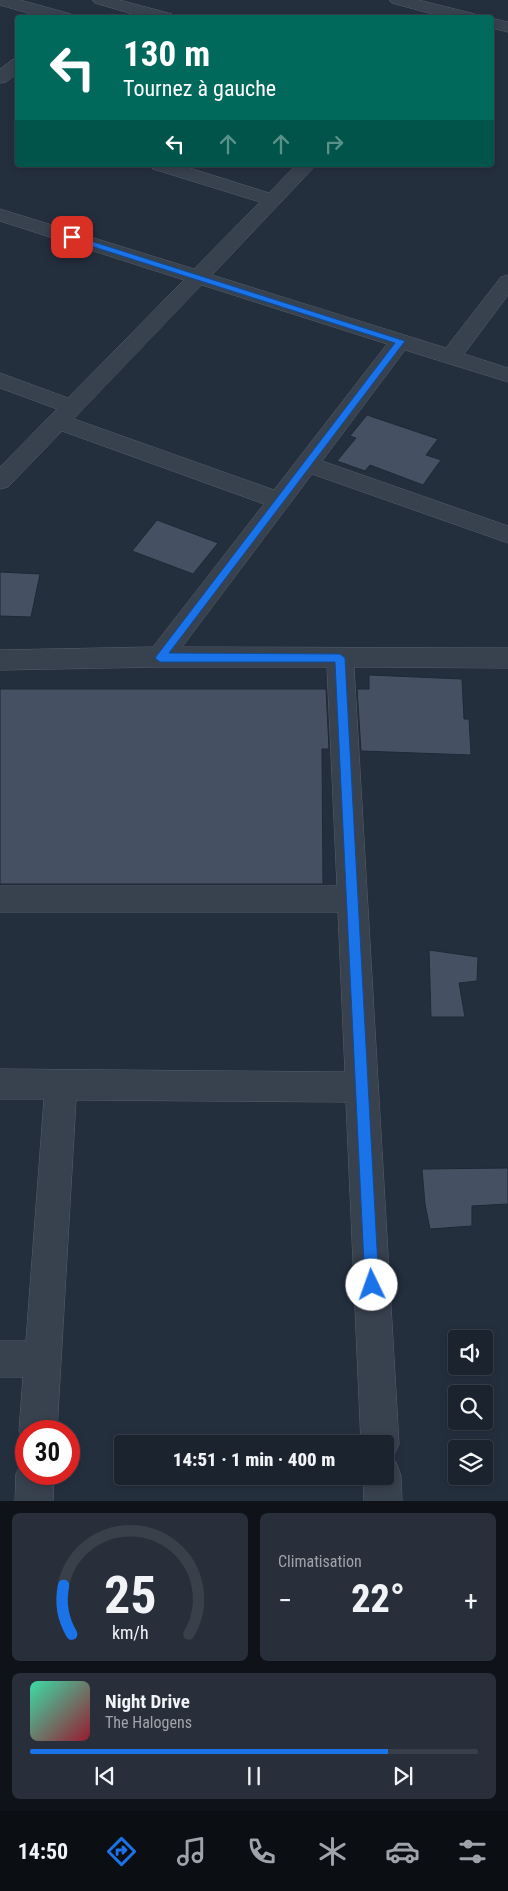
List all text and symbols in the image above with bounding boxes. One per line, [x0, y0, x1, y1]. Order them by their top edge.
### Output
text: 130 m [123, 34, 210, 75]
icon: left [40, 35, 105, 100]
text: Tournez à gauche [123, 76, 276, 101]
icon: left [161, 130, 189, 158]
icon: ahead [214, 130, 242, 158]
icon: ahead [267, 130, 295, 158]
icon: right [320, 130, 348, 158]
pin [51, 216, 93, 258]
icon: arrive [58, 223, 86, 251]
position arrow [345, 1258, 397, 1310]
map controls [448, 1330, 493, 1485]
button: sound [448, 1330, 493, 1375]
button: search [448, 1385, 493, 1430]
speed limit sign: 30 [15, 1420, 80, 1485]
button: layers [448, 1440, 493, 1485]
text: 14:51 · 1 min · 400 m [173, 1448, 335, 1471]
text: Climatisation [278, 1552, 362, 1571]
text: 25 [104, 1565, 156, 1626]
text: 22° [351, 1577, 405, 1621]
text: − [278, 1584, 292, 1617]
text: + [464, 1584, 478, 1617]
text: km/h [112, 1622, 148, 1643]
text: Night Drive [105, 1690, 190, 1713]
text: The Halogens [105, 1713, 192, 1732]
icon: previous [91, 1762, 119, 1790]
icon: pause [240, 1762, 268, 1790]
icon: next [389, 1762, 417, 1790]
icon: directions [104, 1834, 139, 1869]
icon: music [174, 1834, 209, 1869]
icon: phone [244, 1834, 279, 1869]
icon: climate [315, 1834, 350, 1869]
icon: car [385, 1834, 420, 1869]
icon: filters [455, 1834, 490, 1869]
text: 14:50 [18, 1839, 68, 1864]

